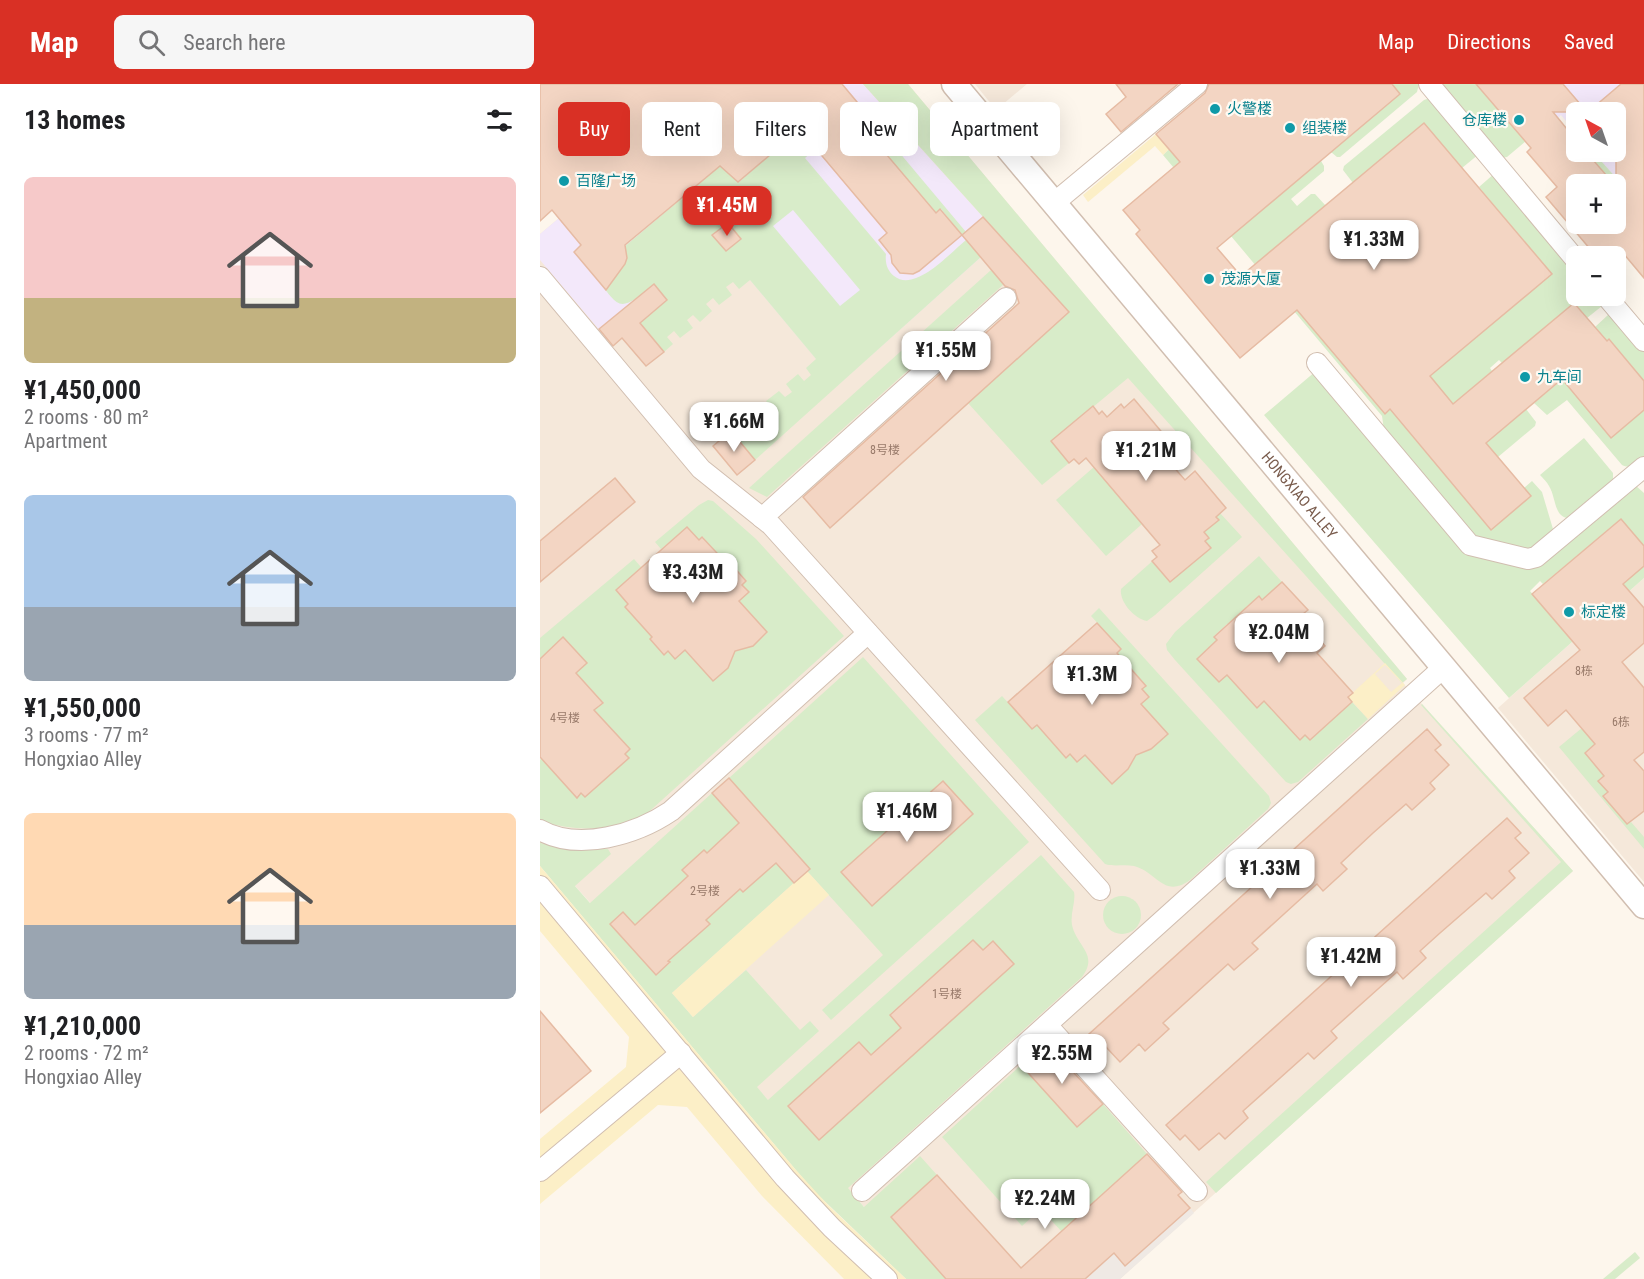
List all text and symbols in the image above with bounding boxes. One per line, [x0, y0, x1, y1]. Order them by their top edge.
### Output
search box [114, 15, 534, 69]
text: Map [30, 26, 78, 59]
icon: search [135, 26, 168, 59]
text: Search here [183, 30, 286, 55]
text: Map [1378, 30, 1414, 54]
text: Directions [1447, 30, 1531, 54]
text: Saved [1564, 30, 1614, 54]
place label: 火警楼 [1227, 100, 1272, 118]
chip: Buy [558, 102, 630, 156]
chip: Rent [642, 102, 722, 156]
chip: Filters [734, 102, 828, 156]
chip: New [840, 102, 918, 156]
chip: Apartment [930, 102, 1060, 156]
marker: 火警楼 [1208, 102, 1222, 116]
north arrow [1566, 102, 1626, 162]
map controls [1566, 102, 1626, 306]
icon: filters [483, 104, 516, 137]
text: 13 homes [24, 105, 126, 135]
place label: 仓库楼 [1462, 111, 1507, 129]
marker: 仓库楼 [1512, 113, 1526, 127]
place label: 组装楼 [1302, 119, 1347, 137]
marker: 组装楼 [1283, 121, 1297, 135]
place label: 百隆广场 [576, 172, 636, 190]
marker: 百隆广场 [557, 174, 571, 188]
button: + [1566, 174, 1626, 234]
pin: ¥1.45M [678, 186, 776, 237]
text: ¥1.45M [697, 193, 757, 217]
icon: home [216, 216, 324, 324]
pin: ¥1.33M [1325, 220, 1423, 271]
text: ¥1.33M [1344, 227, 1404, 251]
button: − [1566, 246, 1626, 306]
place label: 茂源大厦 [1221, 270, 1281, 288]
marker: 茂源大厦 [1202, 272, 1216, 286]
pin: ¥1.55M [897, 331, 995, 382]
text: ¥1.55M [916, 338, 976, 362]
place label: 九车间 [1537, 368, 1582, 386]
marker: 九车间 [1518, 370, 1532, 384]
text: ¥1,450,000 [24, 375, 141, 405]
pin: ¥1.66M [685, 402, 783, 453]
text: 2 rooms · 80 m² [24, 405, 149, 429]
text: ¥1.66M [704, 409, 764, 433]
text: Apartment [24, 429, 108, 453]
pin: ¥1.21M [1097, 431, 1195, 482]
text: ¥1.21M [1116, 438, 1176, 462]
house number: 8号楼 [870, 443, 900, 457]
street label: HONGXIAO ALLEY [1258, 448, 1341, 543]
icon: home [216, 534, 324, 642]
pin: ¥3.43M [644, 553, 742, 604]
text: ¥3.43M [663, 560, 723, 584]
place label: 标定楼 [1581, 603, 1626, 621]
marker: 标定楼 [1562, 605, 1576, 619]
pin: ¥2.04M [1230, 613, 1328, 664]
text: ¥2.04M [1249, 620, 1309, 644]
pin: ¥1.3M [1050, 655, 1134, 706]
text: ¥1.3M [1067, 662, 1117, 686]
house number: 8栋 [1575, 664, 1593, 678]
text: ¥1,550,000 [24, 693, 141, 723]
house number: 4号楼 [550, 711, 580, 725]
house number: 6栋 [1612, 715, 1630, 729]
text: 3 rooms · 77 m² [24, 723, 149, 747]
text: Hongxiao Alley [24, 747, 142, 771]
pin: ¥1.46M [858, 792, 956, 843]
text: ¥1.46M [877, 799, 937, 823]
pin: ¥1.33M [1221, 849, 1319, 900]
icon: home [216, 852, 324, 960]
text: ¥1.33M [1240, 856, 1300, 880]
house number: 2号楼 [690, 884, 720, 898]
pin: ¥1.42M [1302, 937, 1400, 988]
text: ¥1.42M [1321, 944, 1381, 968]
house number: 1号楼 [932, 987, 962, 1001]
text: ¥1,210,000 [24, 1011, 141, 1041]
pin: ¥2.55M [1013, 1034, 1111, 1085]
text: 2 rooms · 72 m² [24, 1041, 149, 1065]
text: ¥2.55M [1032, 1041, 1092, 1065]
text: Hongxiao Alley [24, 1065, 142, 1089]
pin: ¥2.24M [996, 1179, 1094, 1230]
text: ¥2.24M [1015, 1186, 1075, 1210]

